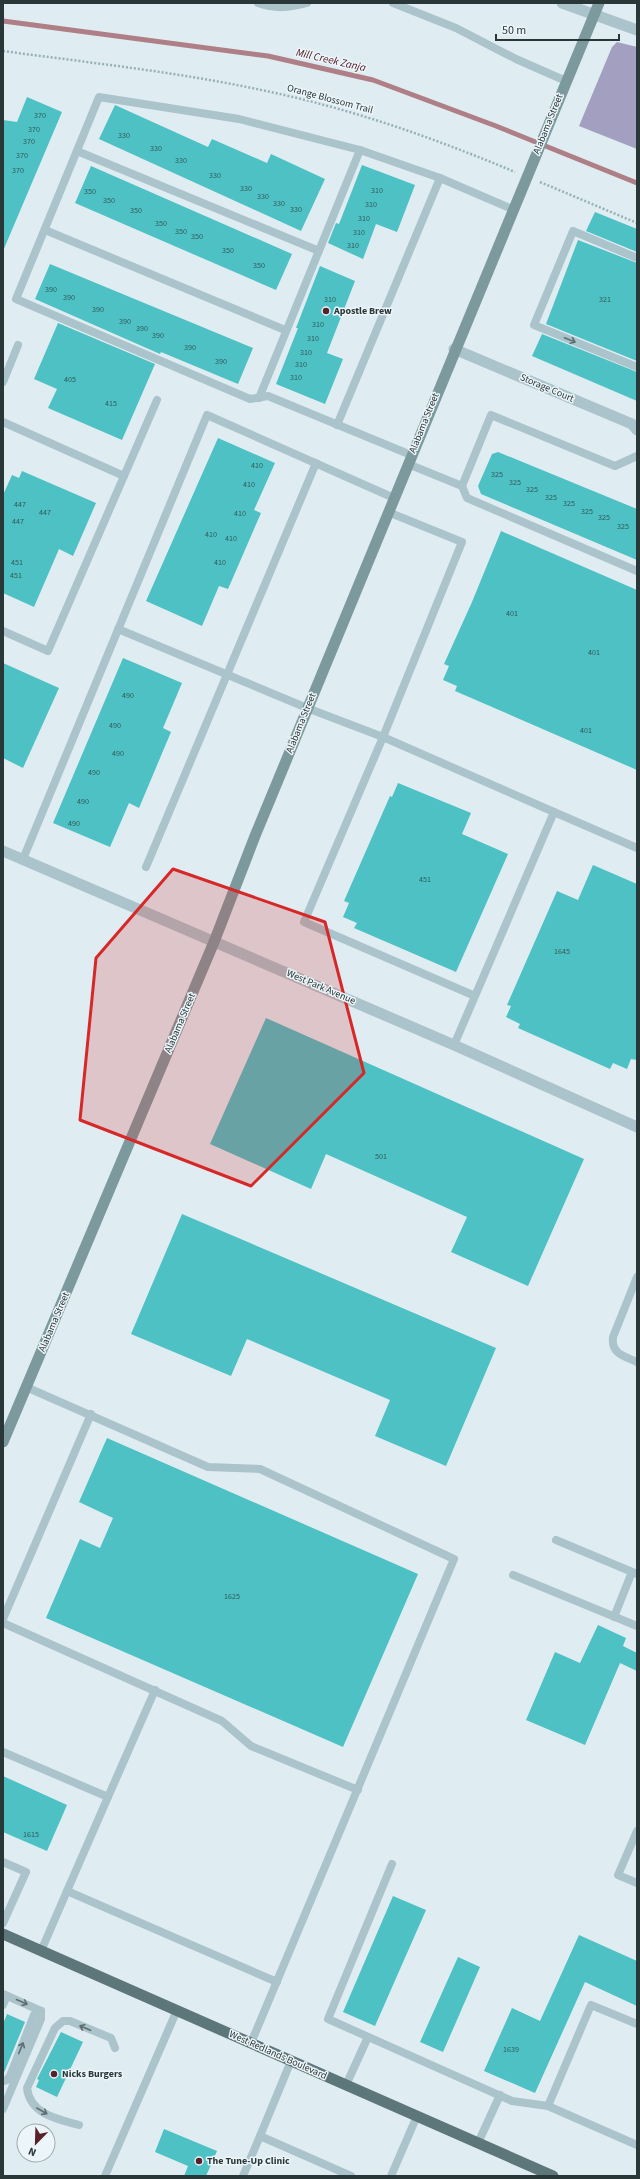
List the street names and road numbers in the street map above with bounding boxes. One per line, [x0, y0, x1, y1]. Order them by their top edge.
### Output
street label: Orange Blossom Trail [286, 81, 375, 117]
street label: Alabama Street [530, 91, 567, 156]
street label: Storage Court [518, 370, 577, 406]
street label: Alabama Street [406, 390, 443, 455]
street label: Alabama Street [283, 690, 320, 755]
street label: West Park Avenue [284, 966, 358, 1008]
street label: Alabama Street [161, 990, 199, 1055]
street label: Alabama Street [35, 1289, 73, 1354]
street label: West Redlands Boulevard [227, 2027, 329, 2083]

